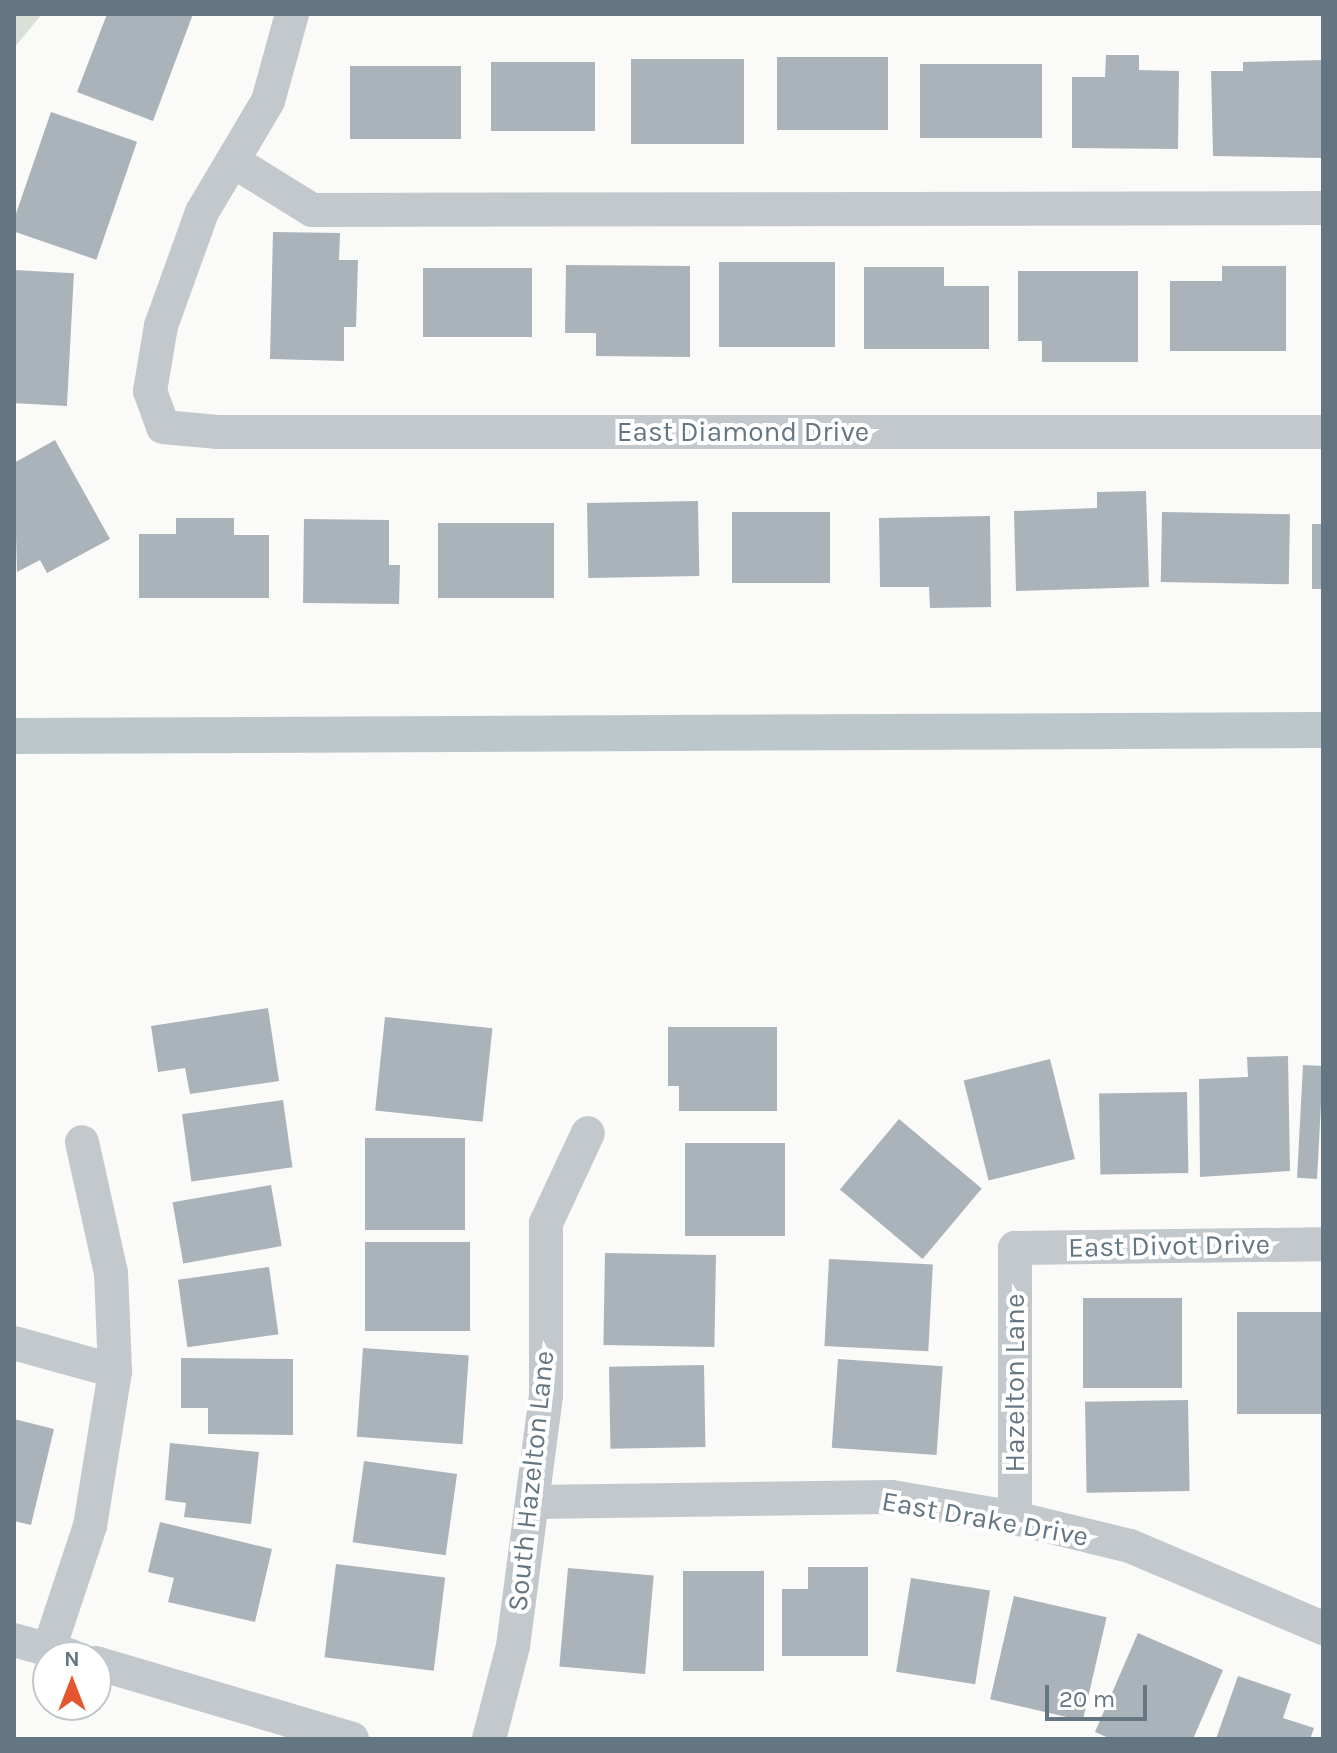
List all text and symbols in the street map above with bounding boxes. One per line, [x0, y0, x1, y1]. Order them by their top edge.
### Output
street label: East Diamond Drive [617, 415, 869, 449]
street label: East Divot Drive [1068, 1227, 1270, 1265]
street label: Hazelton Lane [998, 1294, 1032, 1472]
street label: South Hazelton Lane [501, 1349, 561, 1613]
street label: East Drake Drive [879, 1484, 1091, 1554]
north arrow [32, 1641, 112, 1721]
text: N [64, 1646, 80, 1672]
scale bar [1049, 1669, 1151, 1719]
text: 20 m [1059, 1685, 1115, 1713]

